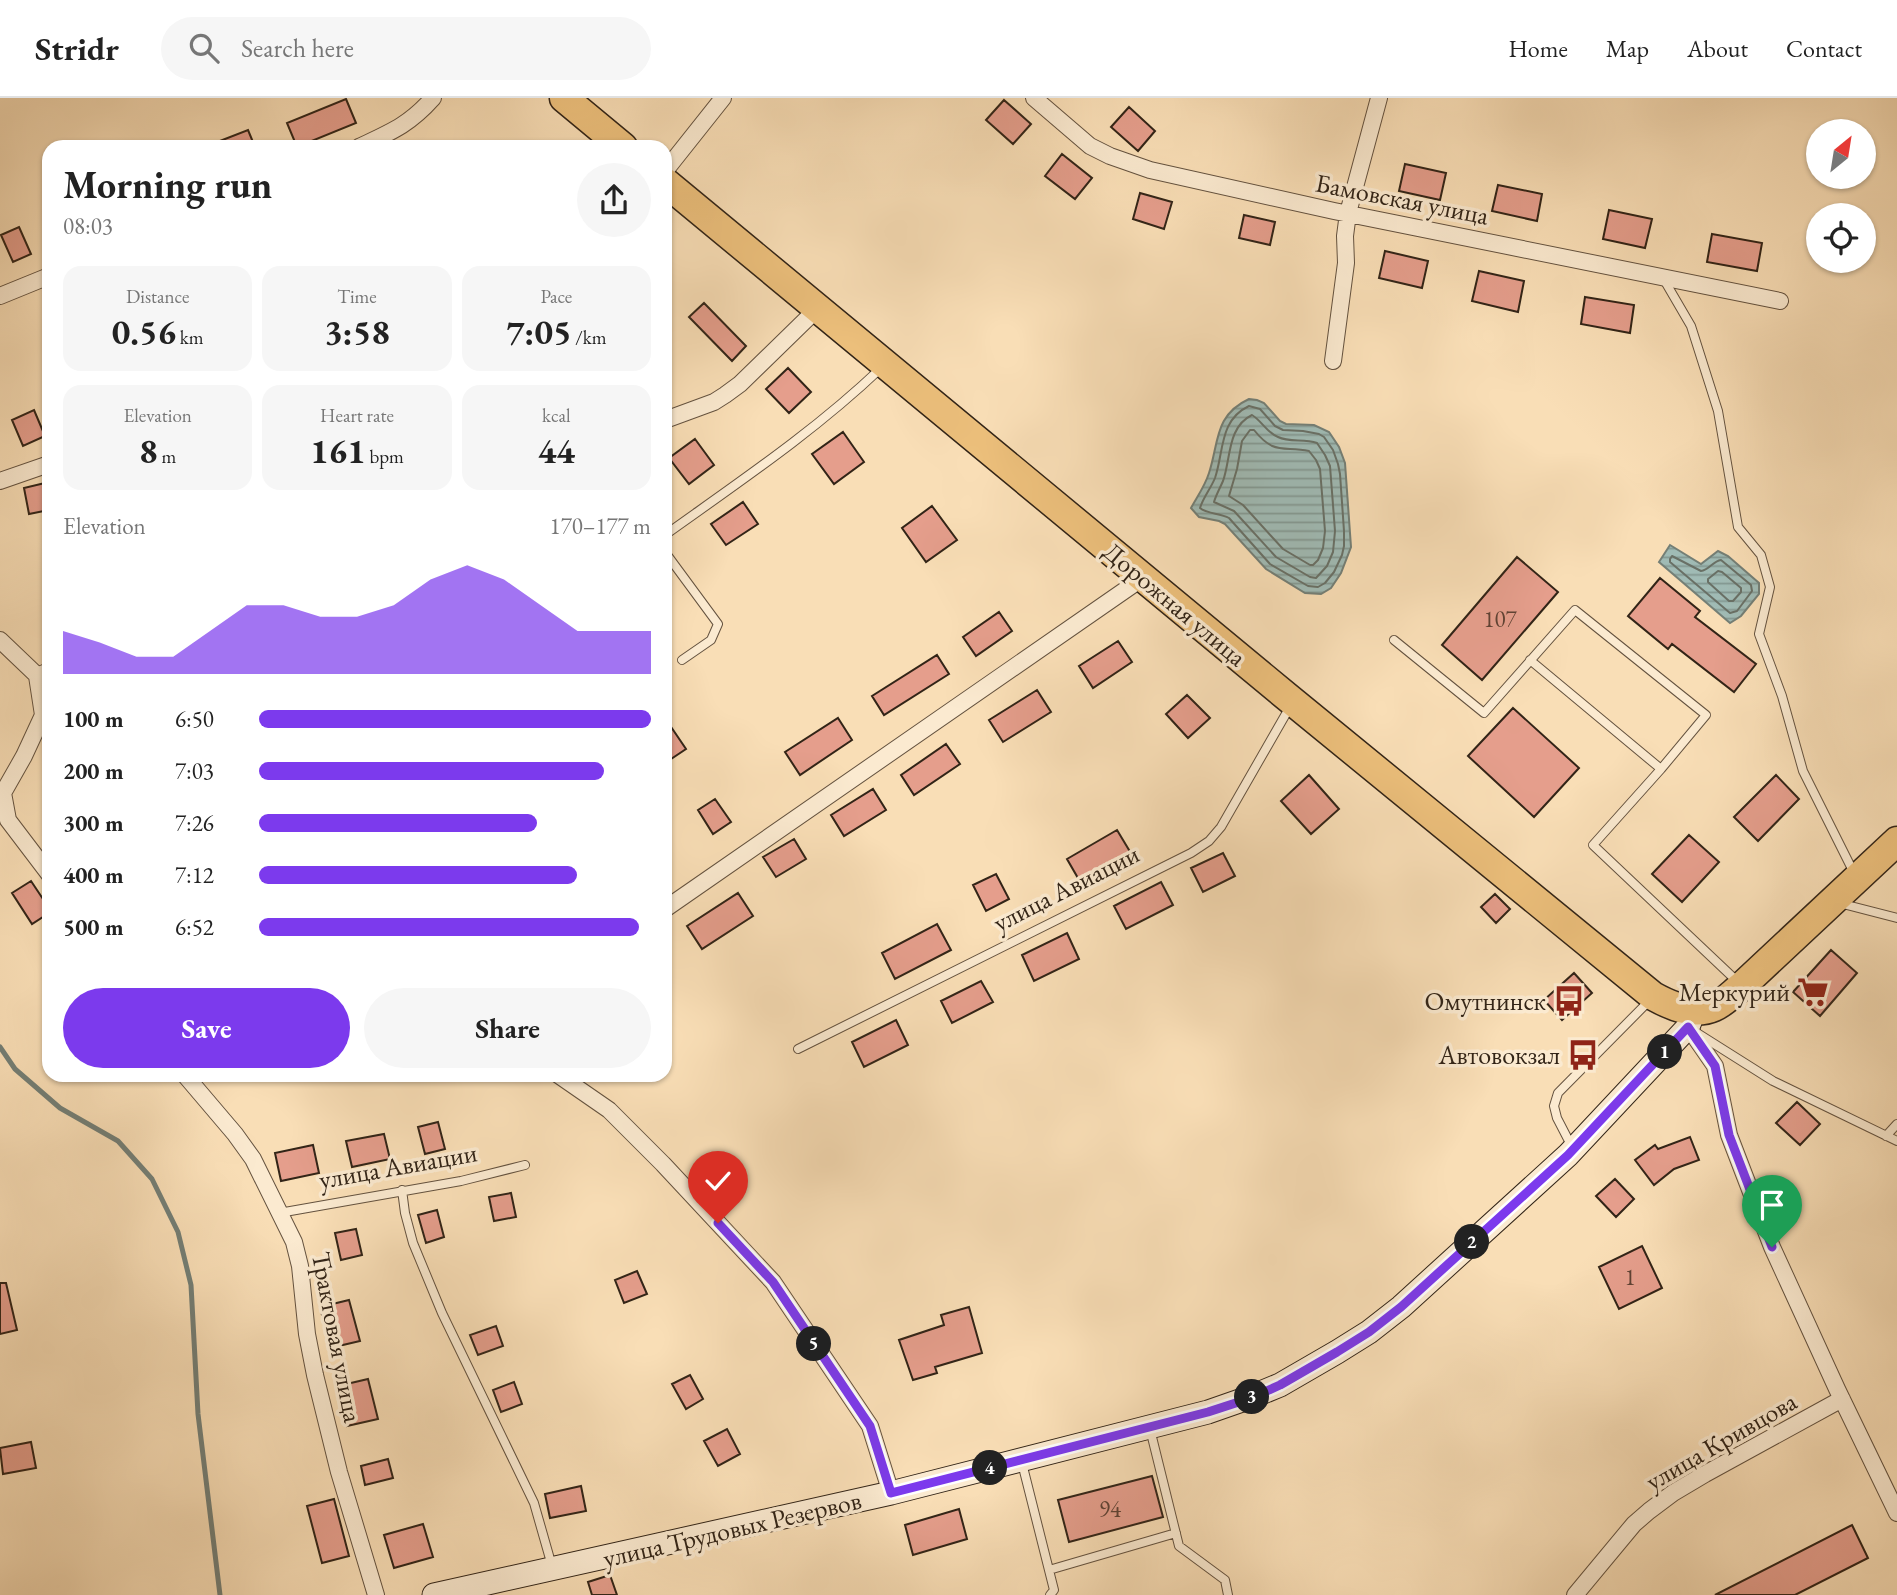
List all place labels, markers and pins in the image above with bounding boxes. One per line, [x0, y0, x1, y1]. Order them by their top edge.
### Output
place label: Меркурий [1679, 975, 1790, 1009]
supermarket icon: Меркурий [1796, 975, 1830, 1009]
place label: Омутнинск [1424, 984, 1547, 1018]
bus stop icon: Омутнинск [1552, 984, 1586, 1018]
pin: 1 [1648, 1034, 1682, 1070]
place label: Автовокзал [1438, 1038, 1560, 1072]
bus stop icon: Автовокзал [1566, 1038, 1600, 1072]
pin [688, 1151, 748, 1223]
pin [1742, 1175, 1802, 1247]
pin: 2 [1454, 1224, 1490, 1260]
pin: 5 [796, 1326, 832, 1362]
pin: 3 [1234, 1380, 1270, 1414]
pin: 4 [972, 1450, 1007, 1486]

